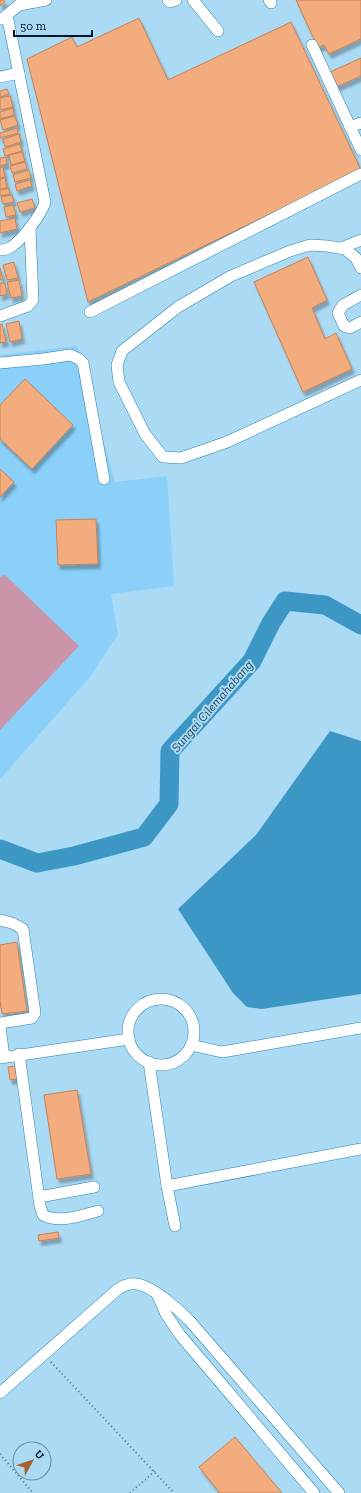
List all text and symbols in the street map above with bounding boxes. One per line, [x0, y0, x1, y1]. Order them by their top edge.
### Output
scale bar [14, 12, 92, 38]
text: 50 m [20, 19, 47, 33]
water label: Sungai Cilemahabang [168, 657, 256, 755]
north arrow [12, 1441, 52, 1481]
text: U [32, 1448, 47, 1462]

